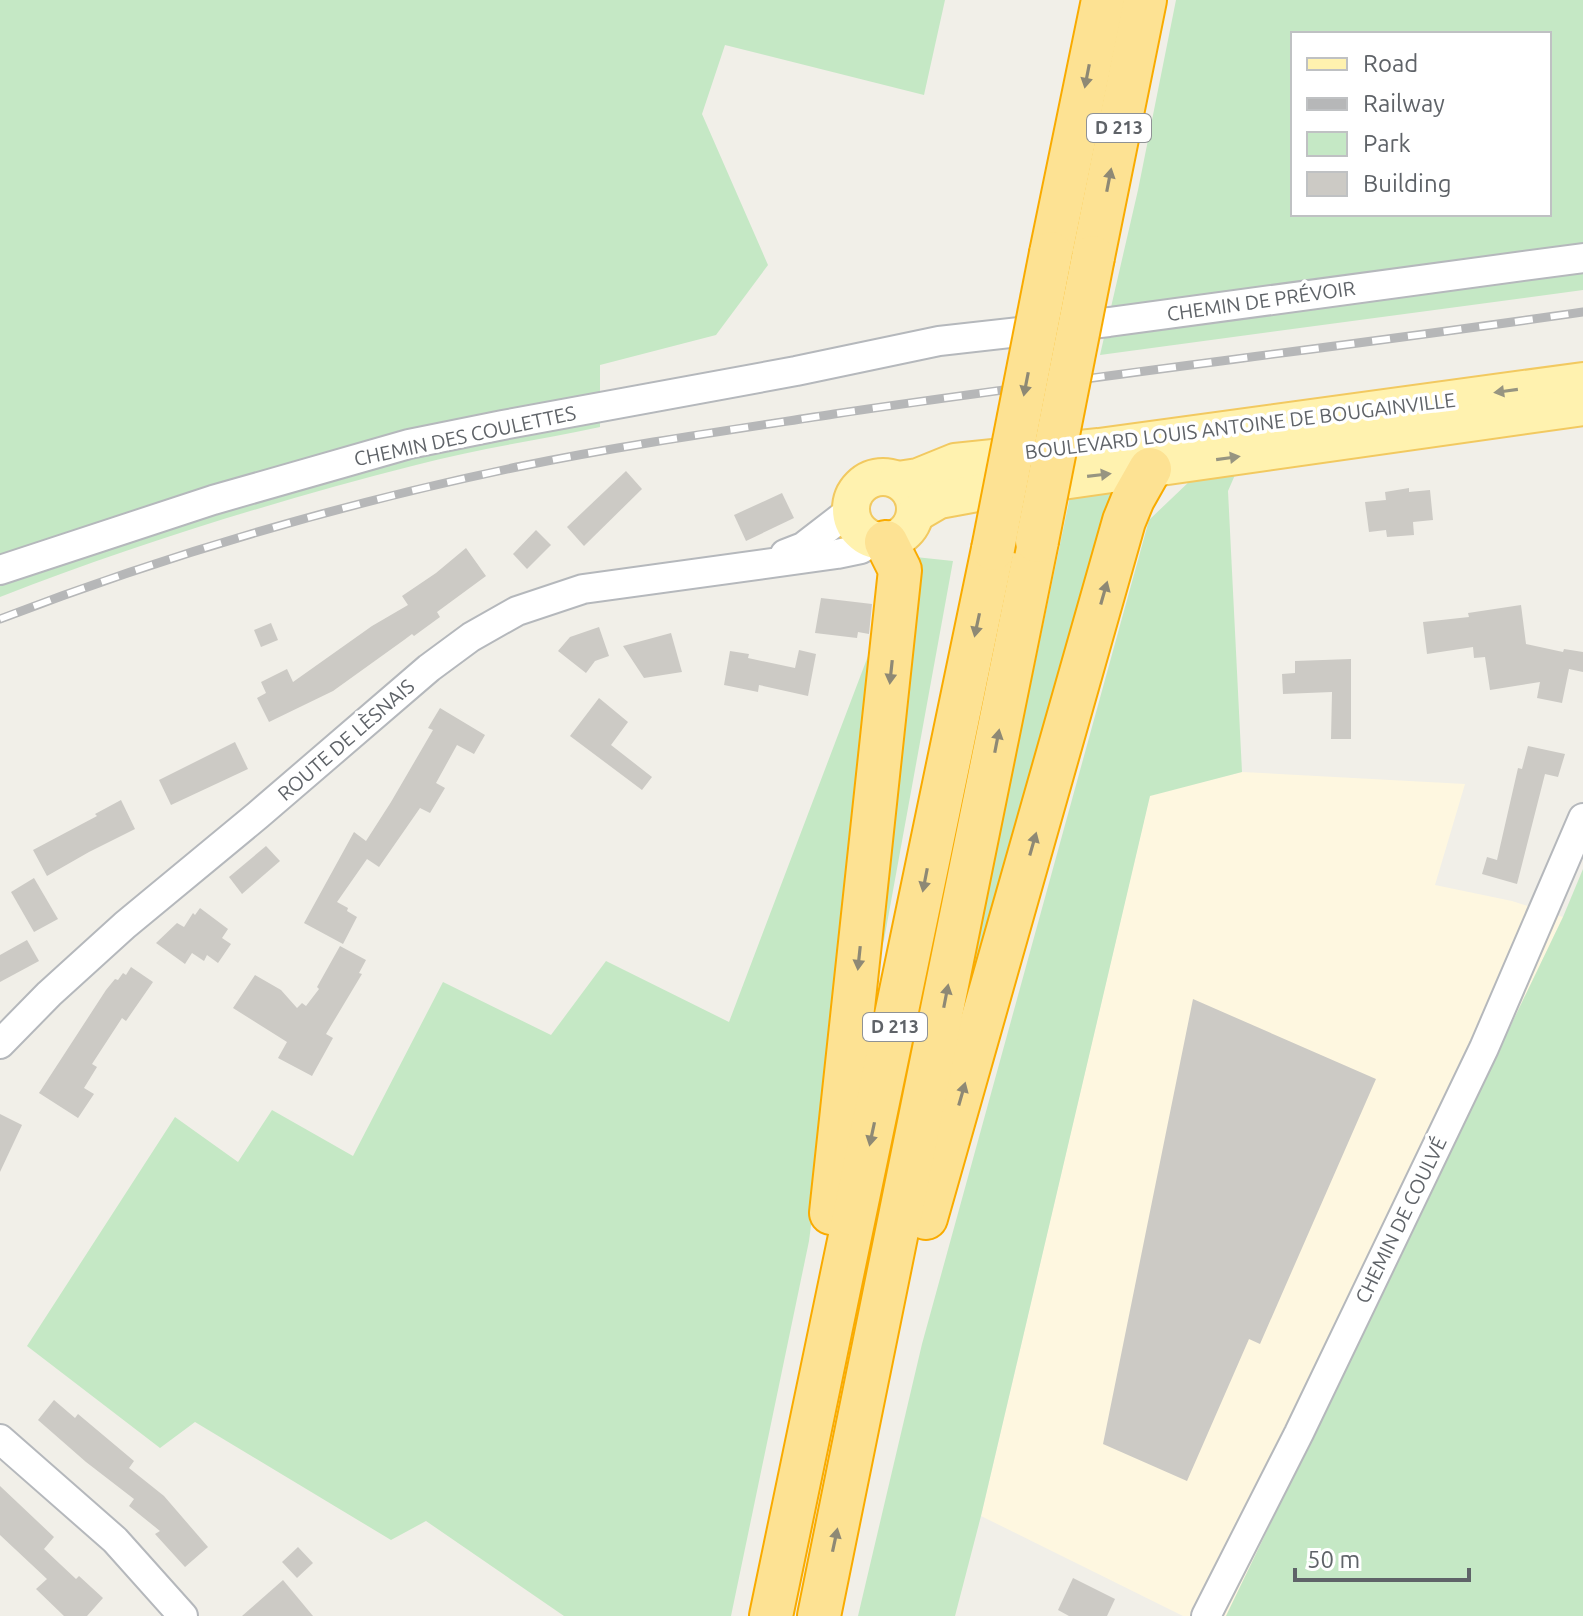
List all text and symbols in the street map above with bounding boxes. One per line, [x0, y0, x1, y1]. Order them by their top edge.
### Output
legend [1291, 32, 1551, 216]
text: Road [1363, 50, 1418, 77]
one-way arrow [1080, 64, 1093, 89]
text: Railway [1363, 90, 1445, 117]
road number: D 213 [1087, 114, 1151, 142]
text: Park [1363, 130, 1411, 157]
one-way arrow [1103, 167, 1116, 192]
text: Building [1363, 170, 1451, 197]
street label: CHEMIN DE PRÉVOIR [1165, 276, 1357, 325]
one-way arrow [1019, 372, 1031, 397]
one-way arrow [1493, 385, 1518, 398]
street label: BOULEVARD LOUIS ANTOINE DE BOUGAINVILLE [1023, 388, 1457, 463]
street label: CHEMIN DES COULETTES [352, 401, 578, 470]
one-way arrow [1215, 451, 1240, 464]
one-way arrow [1087, 469, 1112, 482]
one-way arrow [1098, 581, 1111, 605]
one-way arrow [970, 613, 983, 638]
one-way arrow [884, 660, 897, 685]
street label: ROUTE DE LÈSNAIS [273, 674, 419, 805]
one-way arrow [991, 728, 1004, 753]
one-way arrow [1027, 831, 1040, 855]
one-way arrow [918, 867, 930, 892]
one-way arrow [853, 946, 866, 971]
one-way arrow [940, 983, 952, 1008]
road number: D 213 [863, 1013, 927, 1041]
one-way arrow [956, 1081, 969, 1105]
one-way arrow [866, 1122, 878, 1147]
street label: CHEMIN DE COULVÉ [1350, 1133, 1451, 1307]
one-way arrow [829, 1527, 842, 1552]
scale bar [1295, 1532, 1469, 1582]
text: 50 m [1307, 1546, 1360, 1573]

